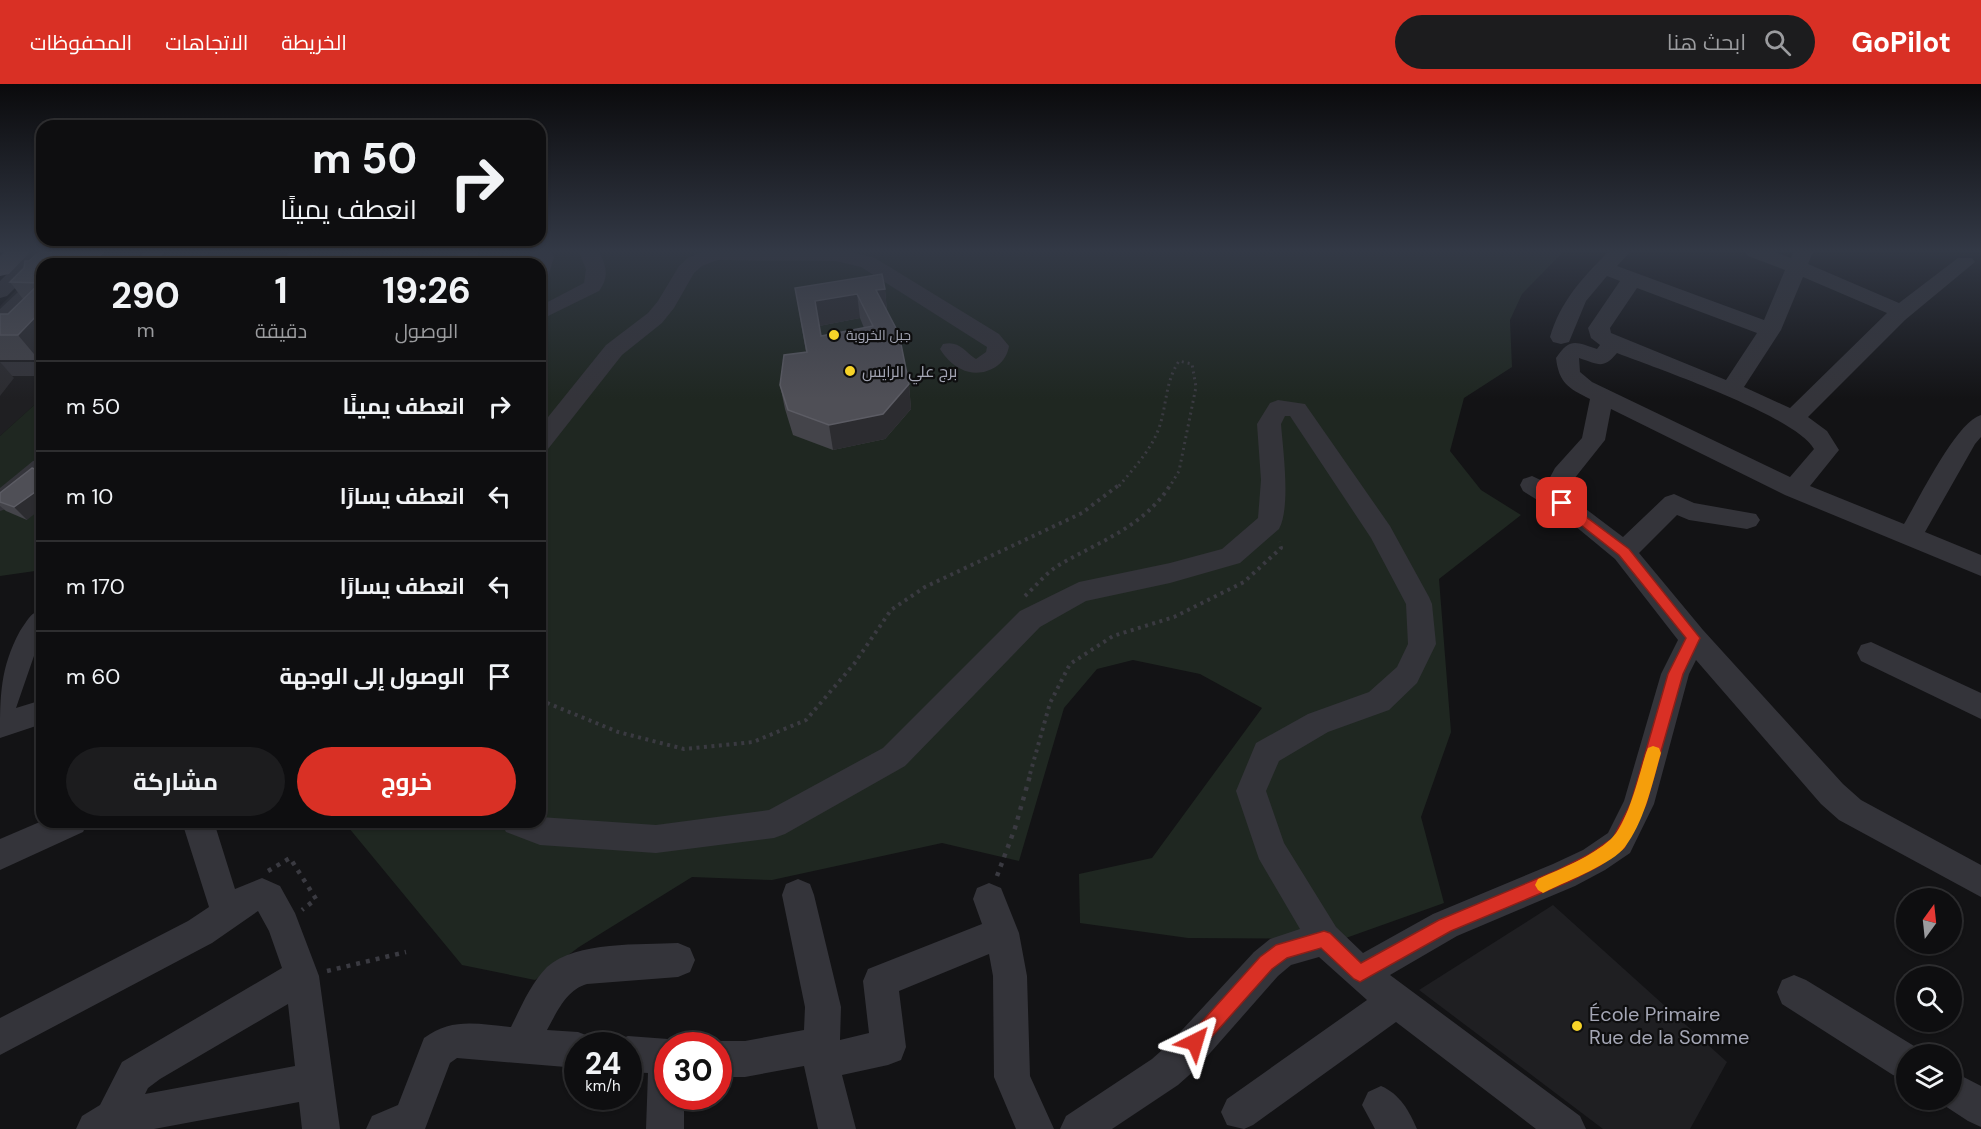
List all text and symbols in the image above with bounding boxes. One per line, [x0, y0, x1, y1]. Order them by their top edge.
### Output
search box [1395, 15, 1815, 69]
text: GoPilot [1851, 24, 1951, 61]
icon: search [1761, 26, 1794, 59]
text: ابحث هنا [1667, 28, 1746, 57]
text: المحفوظات [30, 29, 132, 57]
text: الاتجاهات [165, 29, 248, 57]
text: الخريطة [281, 29, 347, 57]
text: 50 m [312, 131, 417, 186]
icon: right [438, 144, 516, 222]
text: انعطف يمينًا [280, 192, 417, 227]
text: 1 [275, 267, 288, 314]
text: 19:26 [382, 267, 471, 314]
text: 290 [111, 272, 180, 319]
text: m [137, 317, 154, 343]
text: دقيقة [255, 318, 307, 344]
text: الوصول [395, 318, 458, 344]
place label: جبل الخروبة [846, 326, 911, 344]
marker: جبل الخروبة [827, 328, 841, 342]
place label: برج علي الرايس [862, 361, 957, 385]
marker: برج علي الرايس [843, 364, 857, 378]
icon: right [483, 390, 516, 423]
text: 50 m [66, 392, 120, 421]
text: انعطف يمينًا [343, 392, 465, 421]
pin [1536, 477, 1587, 528]
icon: left [483, 480, 516, 513]
text: 10 m [66, 482, 113, 511]
text: انعطف يسارًا [340, 482, 465, 511]
icon: arrive [1545, 486, 1578, 519]
icon: left [483, 570, 516, 603]
text: 170 m [66, 572, 125, 601]
text: انعطف يسارًا [340, 572, 465, 601]
icon: arrive [483, 660, 516, 693]
text: 60 m [66, 662, 120, 691]
text: الوصول إلى الوجهة [279, 662, 465, 691]
button: مشاركة [66, 747, 285, 816]
button: خروج [297, 747, 516, 816]
north arrow [1896, 888, 1962, 954]
map controls [1896, 888, 1962, 1110]
button: search [1896, 966, 1962, 1032]
place label: École Primaire Rue de la Somme [1589, 1001, 1749, 1050]
position arrow [1163, 1010, 1227, 1074]
marker: École Primaire Rue de la Somme [1570, 1019, 1584, 1033]
speed limit sign: 30 [654, 1032, 732, 1110]
text: 24 [585, 1044, 621, 1083]
button: layers [1896, 1044, 1962, 1110]
text: km/h [585, 1076, 621, 1096]

